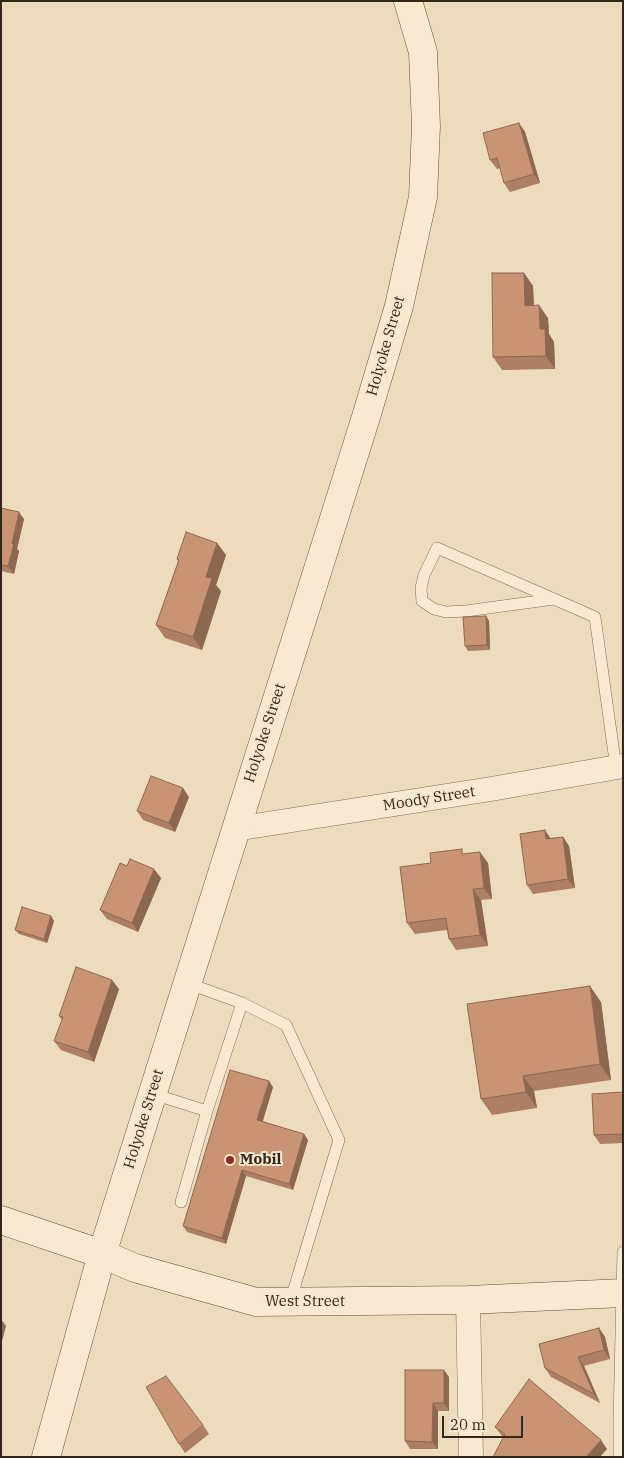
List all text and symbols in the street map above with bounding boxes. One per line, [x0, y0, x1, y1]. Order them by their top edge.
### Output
street label: Holyoke Street [363, 294, 409, 398]
street label: Holyoke Street [240, 681, 290, 785]
street label: Moody Street [382, 783, 476, 815]
street label: Holyoke Street [120, 1067, 168, 1171]
place label: Mobil [240, 1151, 281, 1169]
marker: Mobil [224, 1154, 236, 1166]
street label: West Street [265, 1293, 345, 1311]
scale bar [444, 1406, 525, 1438]
text: 20 m [450, 1415, 486, 1434]

